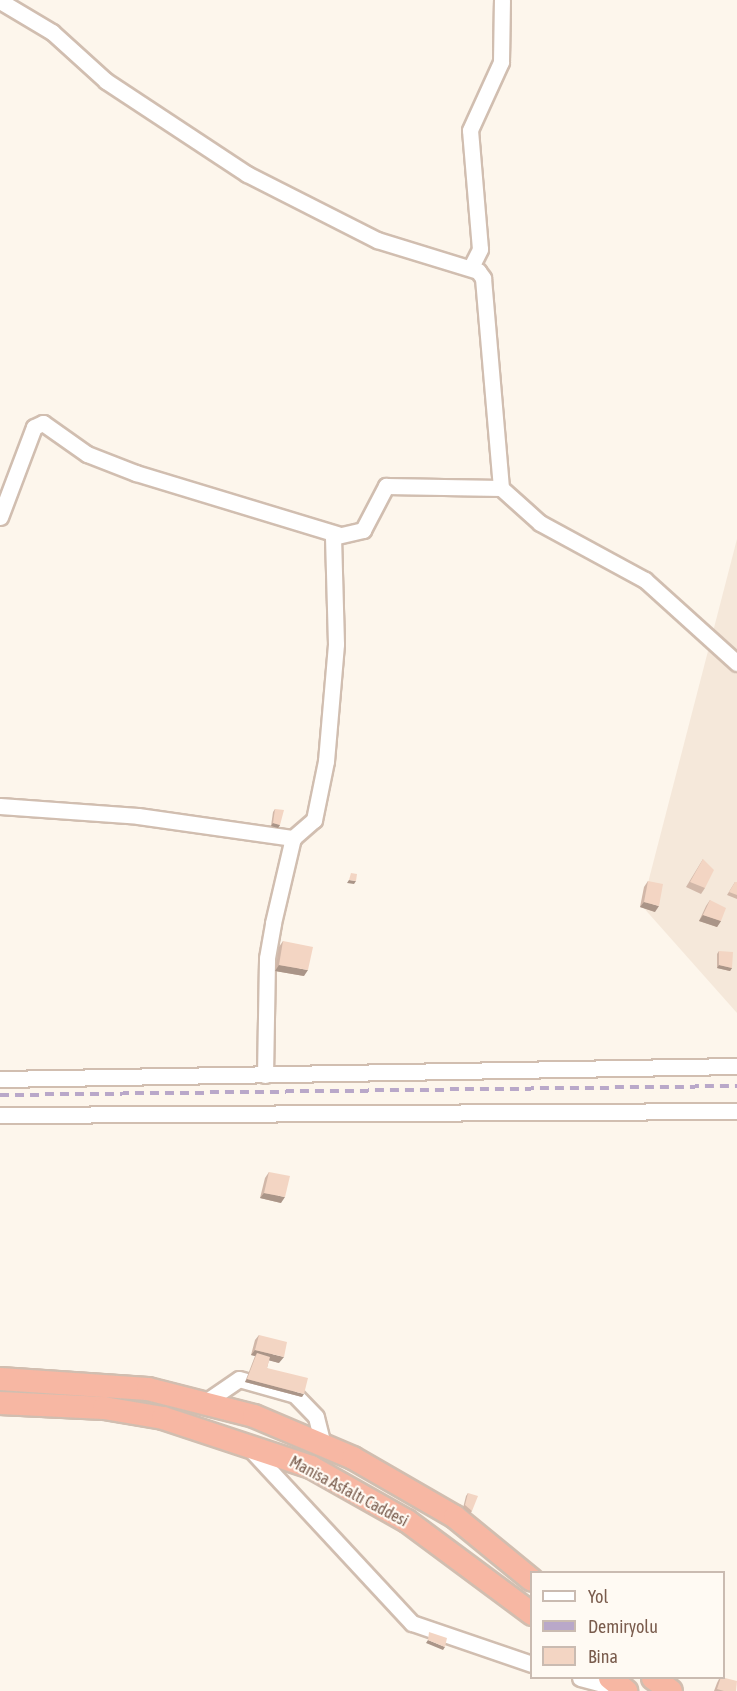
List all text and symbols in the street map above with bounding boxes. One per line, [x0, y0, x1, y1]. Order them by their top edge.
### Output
street label: Manisa Asfaltı Caddesi [287, 1452, 411, 1530]
legend [530, 1571, 725, 1679]
text: Yol [588, 1586, 608, 1607]
text: Demiryolu [588, 1616, 658, 1637]
text: Bina [588, 1646, 618, 1667]

